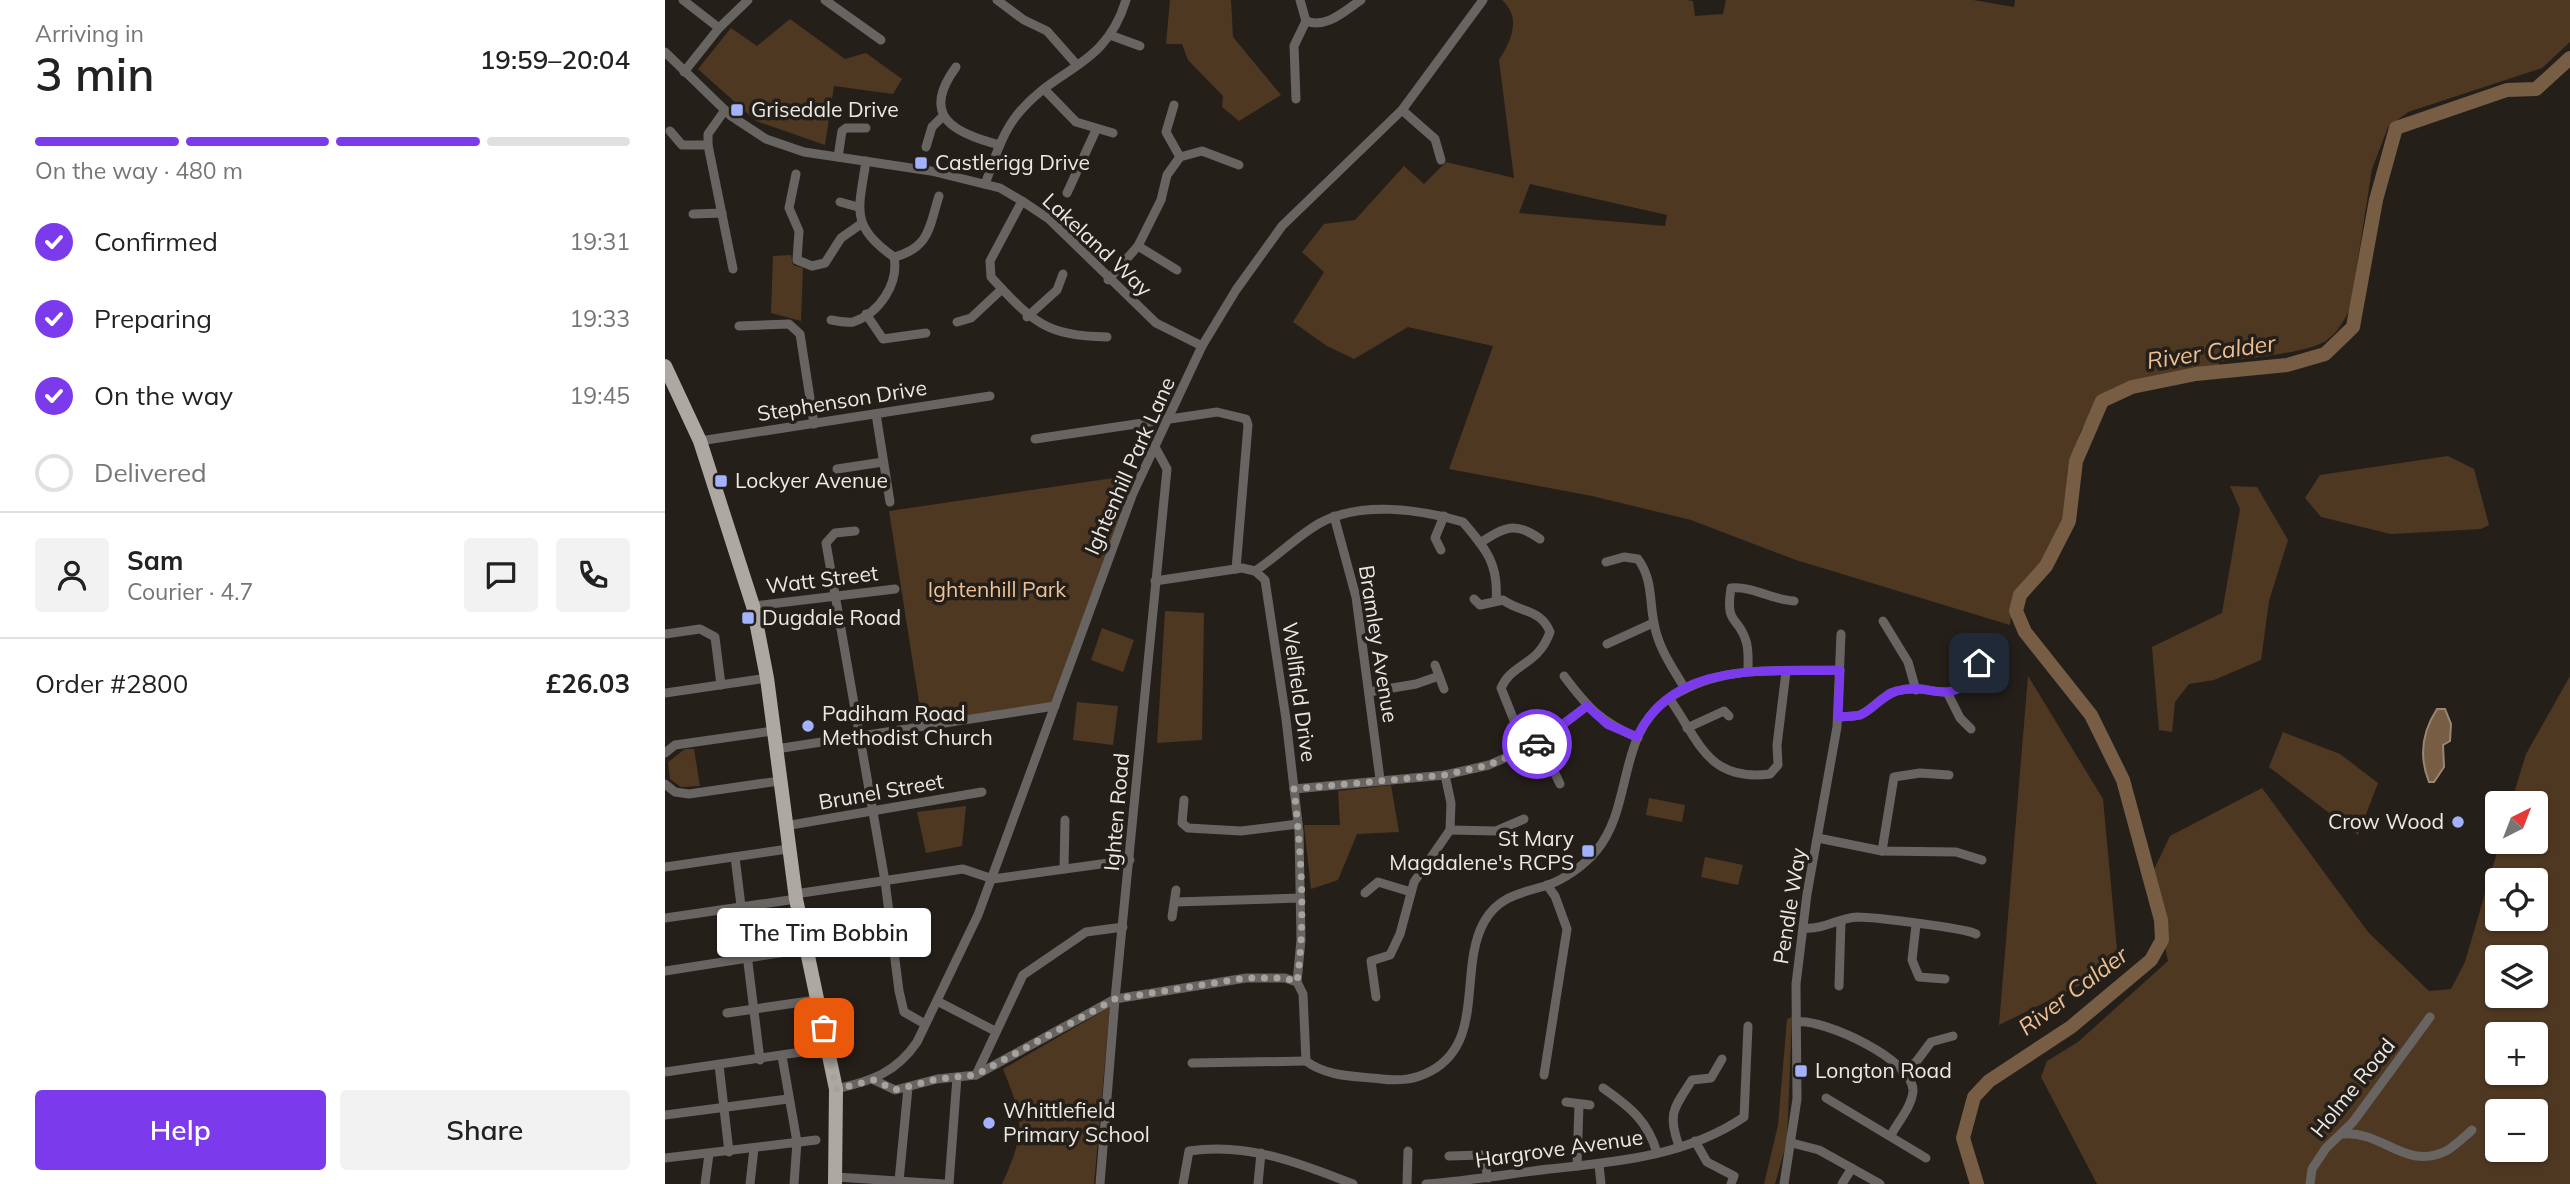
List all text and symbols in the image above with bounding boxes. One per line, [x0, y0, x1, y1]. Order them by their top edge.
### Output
text: Arriving in [35, 19, 144, 48]
text: 19:59–20:04 [480, 43, 630, 76]
text: 3 min [35, 45, 154, 103]
place label: Grisedale Drive [751, 96, 899, 122]
marker: Grisedale Drive [729, 102, 745, 118]
place label: Castlerigg Drive [935, 149, 1090, 175]
marker: Castlerigg Drive [913, 155, 929, 171]
text: On the way · 480 m [35, 156, 243, 185]
street label: Lakeland Way [1038, 187, 1158, 301]
icon: check [35, 223, 73, 261]
text: Confirmed [94, 225, 218, 258]
text: 19:31 [570, 227, 630, 256]
icon: check [35, 300, 73, 338]
text: Preparing [94, 302, 212, 335]
text: 19:33 [570, 304, 630, 333]
water label: River Calder [2145, 328, 2279, 375]
street label: Ightenhill Park Lane [1078, 373, 1180, 558]
street label: Stephenson Drive [755, 374, 928, 426]
icon: check [35, 377, 73, 415]
text: On the way [94, 379, 233, 412]
text: 19:45 [570, 381, 630, 410]
text: Delivered [94, 456, 207, 489]
place label: Lockyer Avenue [735, 467, 888, 493]
marker: Lockyer Avenue [713, 473, 729, 489]
button: person [35, 538, 109, 612]
button: chat [464, 538, 538, 612]
button: phone [556, 538, 630, 612]
text: Sam [127, 544, 183, 577]
street label: Watt Street [764, 559, 879, 599]
street label: Bramley Avenue [1354, 563, 1404, 724]
park label: Ightenhill Park [928, 576, 1066, 602]
text: Courier · 4.7 [127, 577, 253, 606]
place label: Dugdale Road [762, 604, 901, 630]
marker: Dugdale Road [740, 610, 756, 626]
street label: Wellfield Drive [1277, 620, 1323, 763]
pin [1949, 633, 2009, 693]
icon: home [1960, 644, 1998, 682]
text: Order #2800 [35, 667, 188, 700]
text: £26.03 [546, 667, 630, 700]
place label: Padiham Road Methodist Church [822, 700, 993, 750]
courier [1502, 709, 1572, 779]
marker: Padiham Road Methodist Church [800, 718, 816, 734]
icon: car [1518, 725, 1556, 763]
street label: Ighten Road [1098, 752, 1134, 872]
street label: Brunel Street [816, 767, 945, 815]
north arrow [2485, 791, 2548, 854]
map controls [2485, 791, 2548, 1162]
place label: Crow Wood [2328, 808, 2444, 834]
marker: Crow Wood [2450, 814, 2466, 830]
place label: St Mary Magdalene's RCPS [1389, 825, 1574, 875]
marker: St Mary Magdalene's RCPS [1580, 843, 1596, 859]
street label: Pendle Way [1767, 846, 1811, 966]
button: locate [2485, 868, 2548, 931]
callout: The Tim Bobbin [717, 909, 931, 958]
text: The Tim Bobbin [739, 918, 909, 947]
water label: River Calder [2012, 939, 2134, 1041]
button: layers [2485, 945, 2548, 1008]
pin [794, 998, 854, 1058]
icon: bag [805, 1009, 843, 1047]
button: + [2485, 1022, 2548, 1085]
street label: Holme Road [2304, 1033, 2400, 1142]
place label: Longton Road [1815, 1057, 1952, 1083]
marker: Longton Road [1793, 1063, 1809, 1079]
button: Help [35, 1090, 326, 1170]
button: Share [340, 1090, 630, 1170]
place label: Whittlefield Primary School [1003, 1097, 1150, 1147]
button: − [2485, 1099, 2548, 1162]
marker: Whittlefield Primary School [981, 1115, 997, 1131]
street label: Hargrove Avenue [1473, 1123, 1644, 1173]

